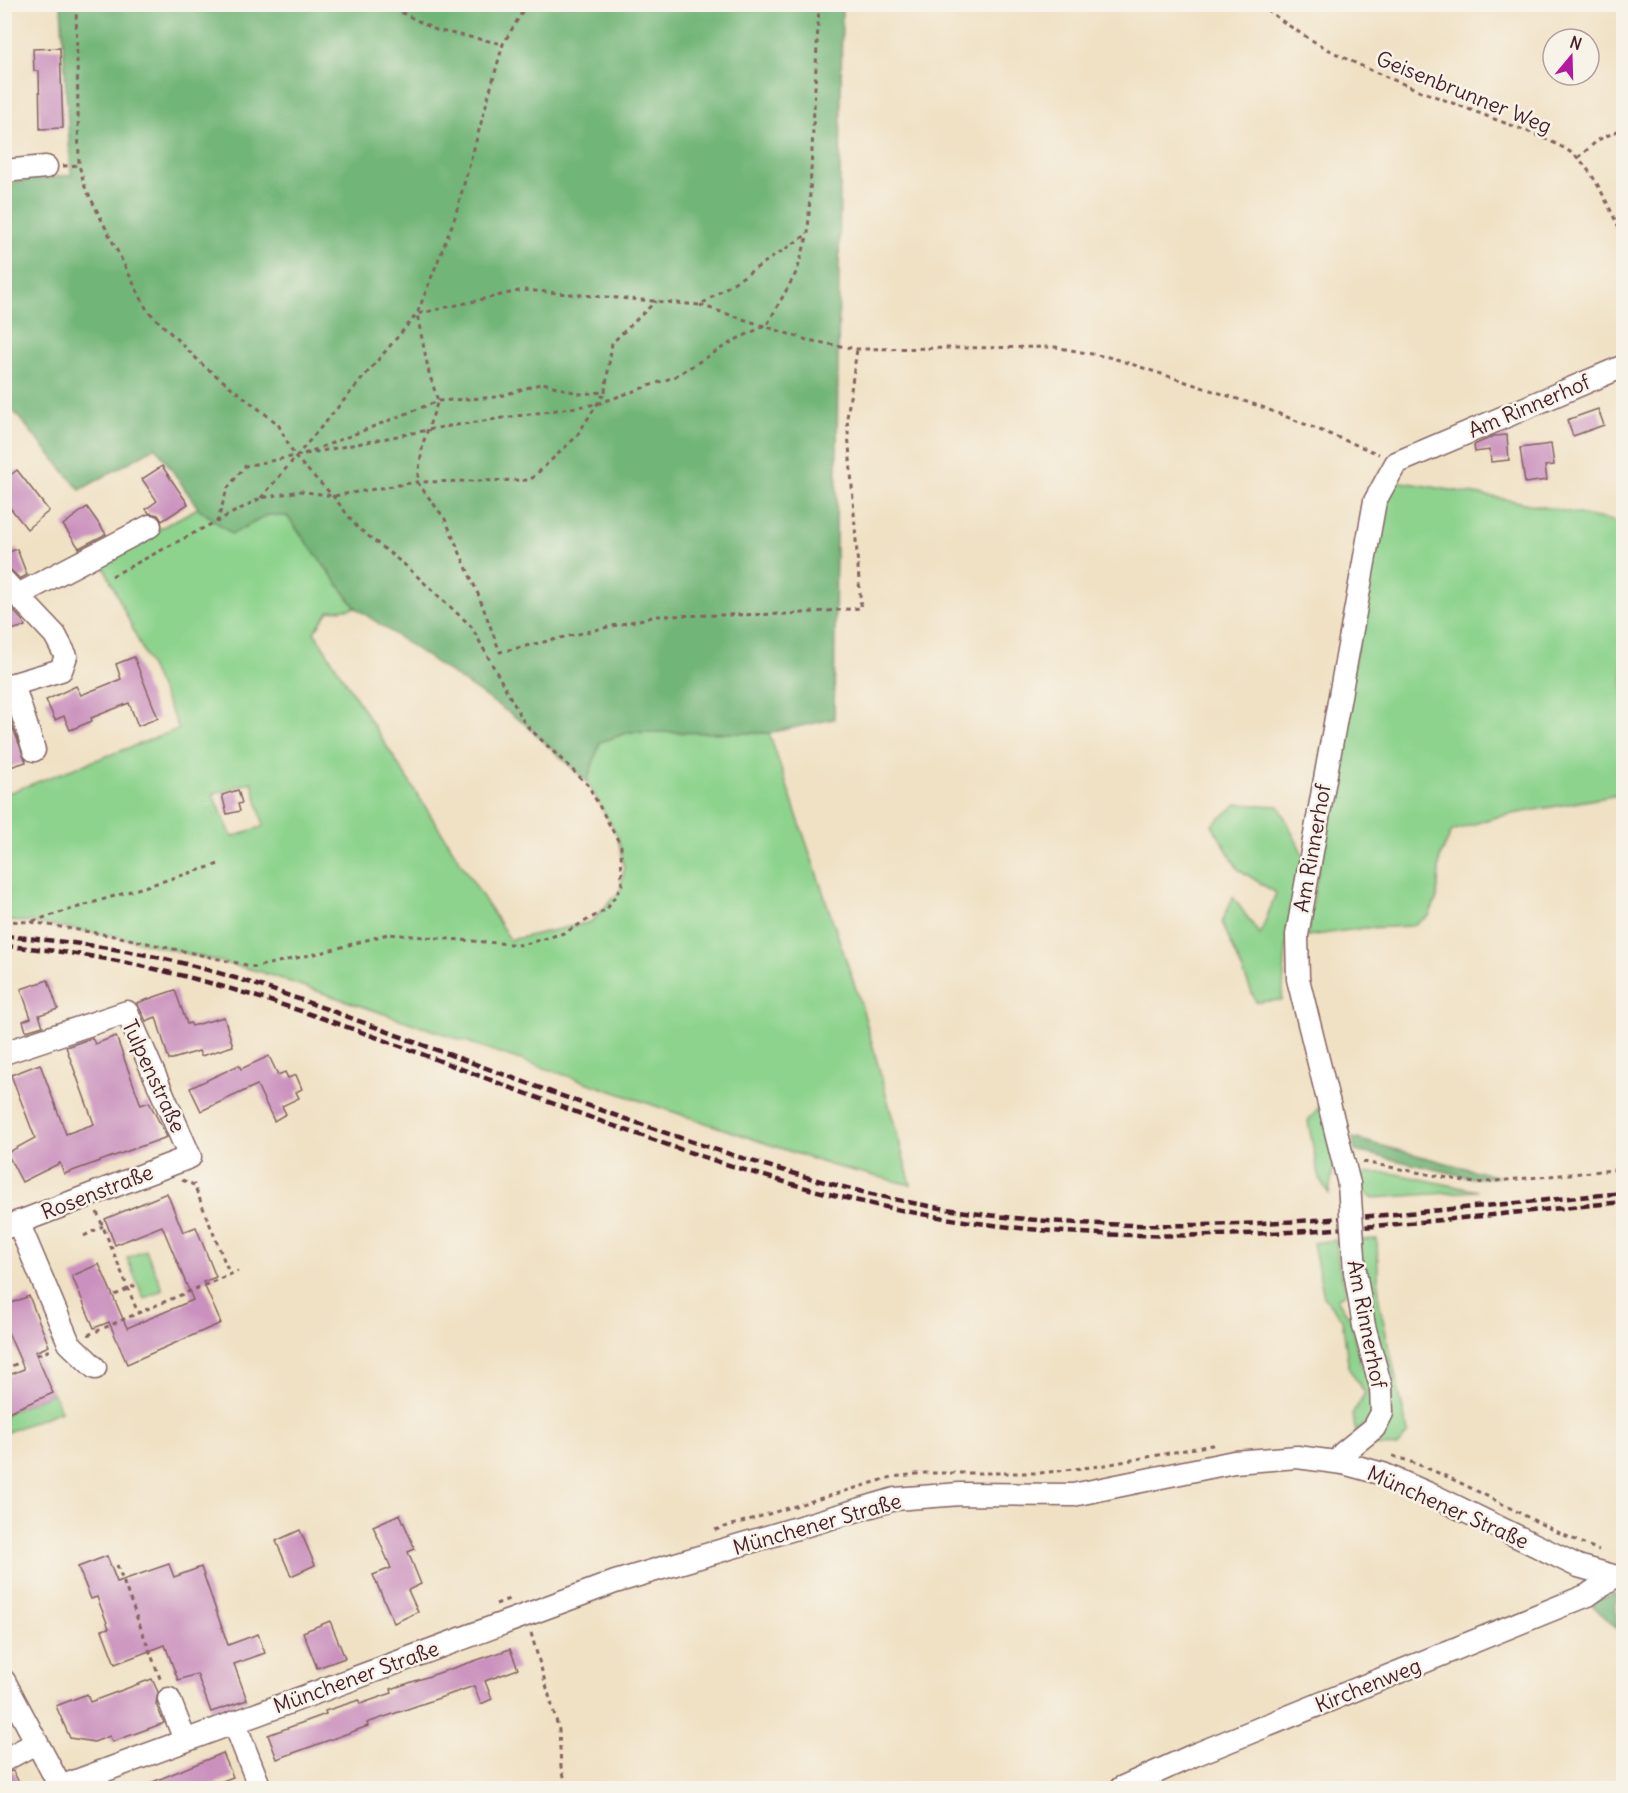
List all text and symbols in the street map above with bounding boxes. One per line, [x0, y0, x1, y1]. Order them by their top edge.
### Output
north arrow [1541, 27, 1601, 87]
text: N [1567, 32, 1584, 54]
street label: Geisenbrunner Weg [1372, 44, 1556, 140]
street label: Am Rinnerhof [1464, 368, 1595, 444]
street label: Am Rinnerhof [1287, 781, 1337, 914]
street label: Tulpenstraße [116, 1015, 192, 1137]
street label: Rosenstraße [37, 1158, 157, 1226]
street label: Am Rinnerhof [1341, 1258, 1393, 1391]
street label: Münchener Straße [1363, 1459, 1533, 1555]
street label: Münchener Straße [730, 1487, 904, 1561]
street label: Münchener Straße [270, 1635, 442, 1719]
street label: Kirchenweg [1311, 1652, 1425, 1718]

